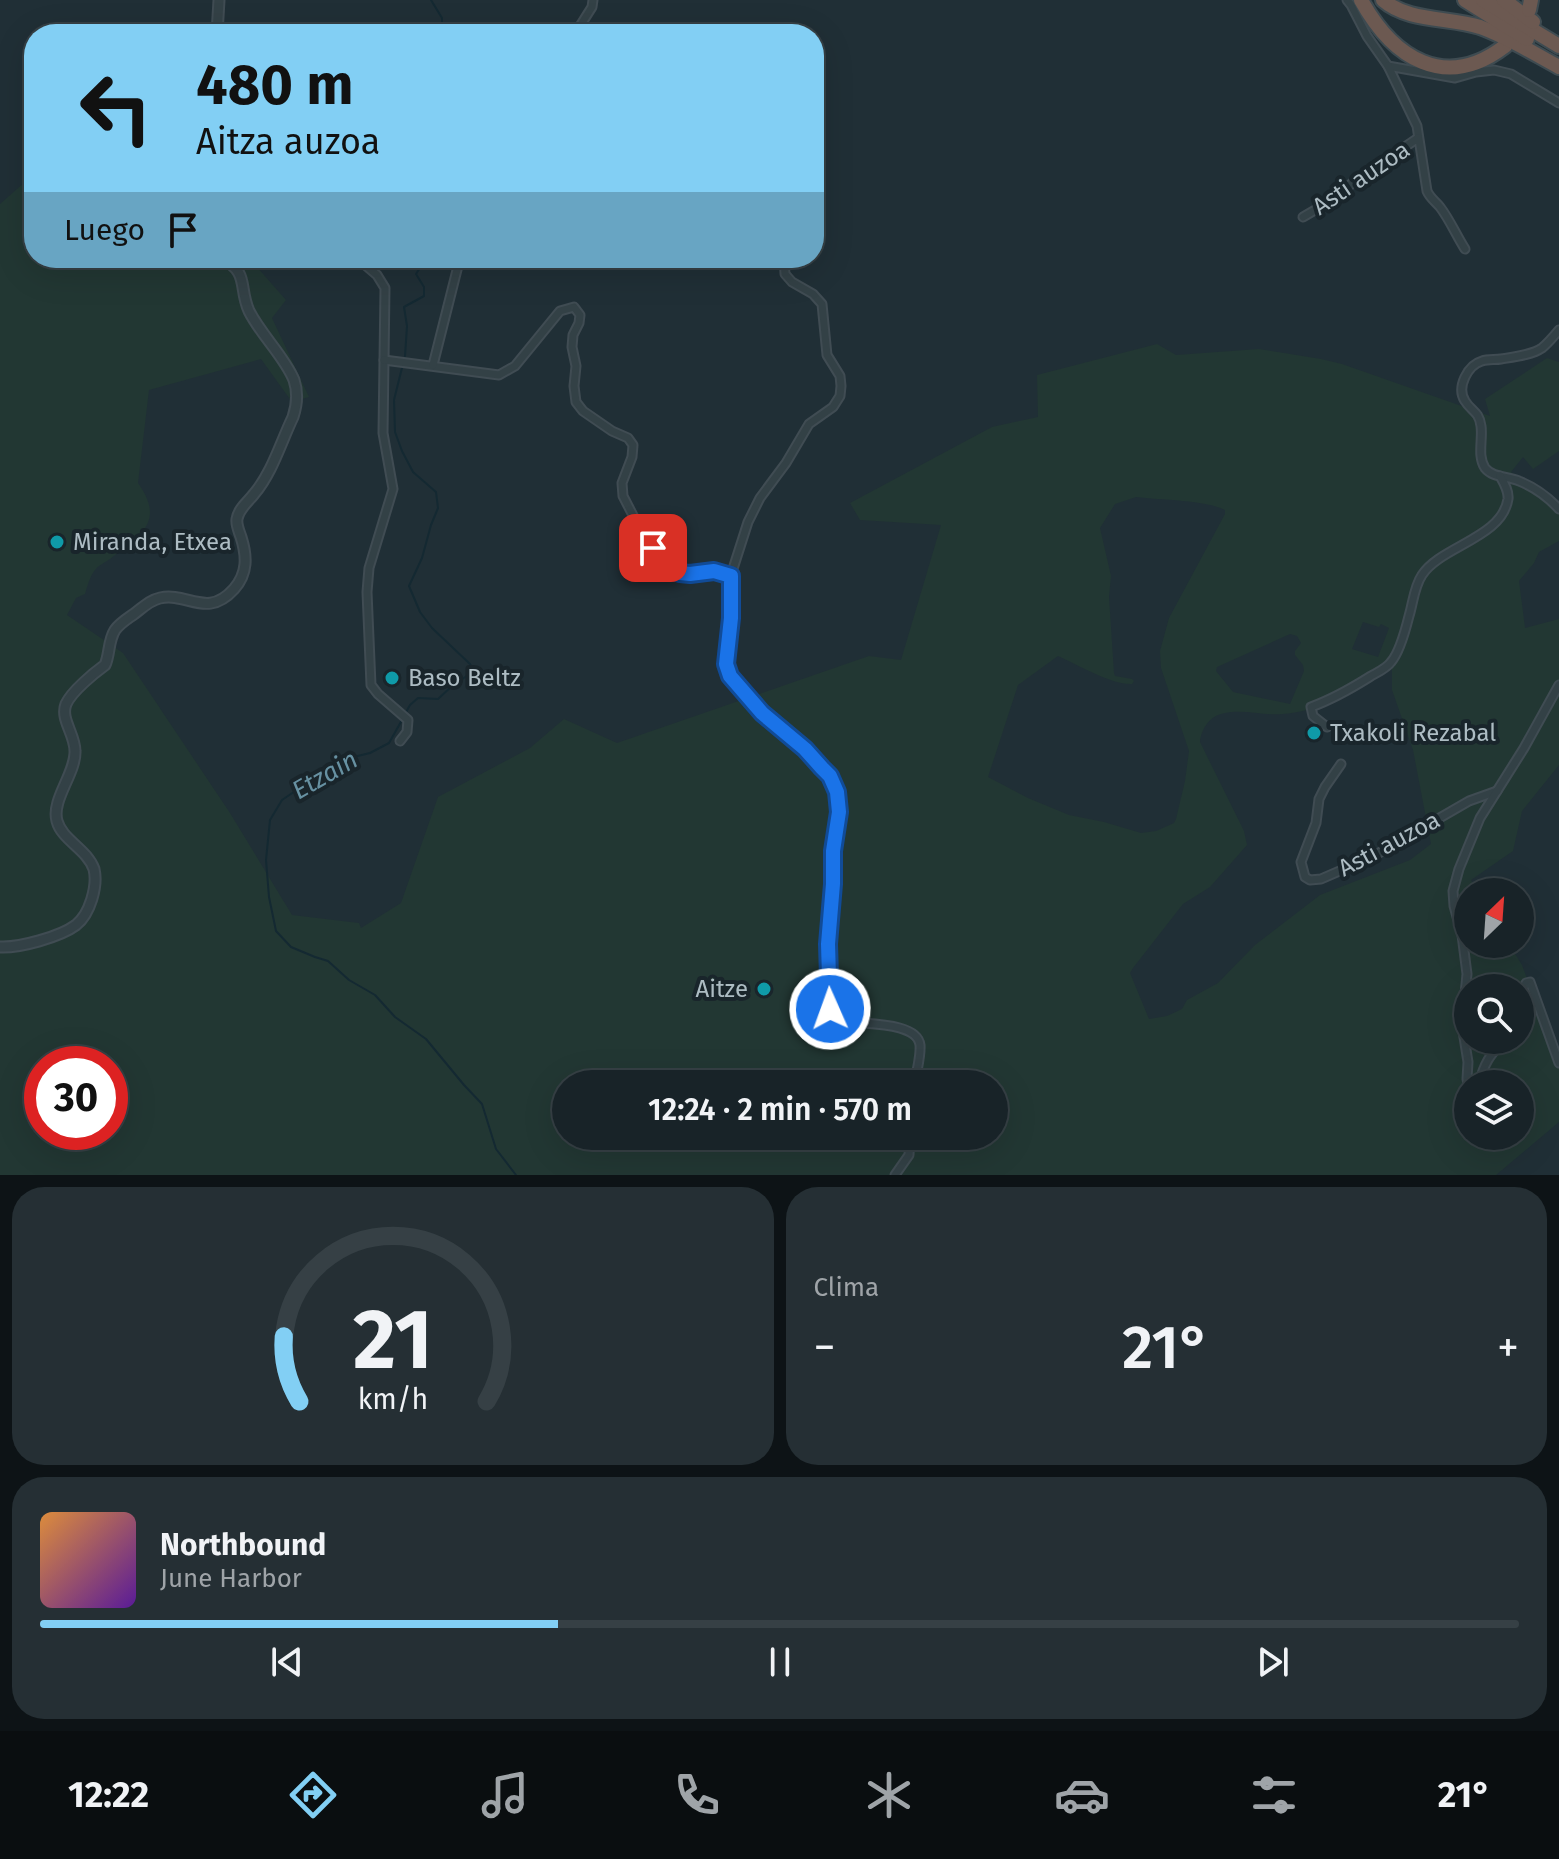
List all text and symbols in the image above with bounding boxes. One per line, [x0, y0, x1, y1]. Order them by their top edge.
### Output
text: 480 m [196, 52, 354, 119]
icon: left [64, 56, 168, 160]
text: Aitza auzoa [196, 120, 380, 164]
street label: Asti auzoa [1307, 135, 1415, 221]
icon: arrive [161, 208, 205, 252]
text: Luego [64, 212, 145, 248]
pin [619, 514, 687, 582]
icon: arrive [631, 526, 675, 570]
place label: Miranda, Etxea [73, 528, 232, 556]
marker: Miranda, Etxea [48, 533, 66, 551]
place label: Baso Beltz [408, 664, 521, 692]
marker: Baso Beltz [383, 669, 401, 687]
place label: Txakoli Rezabal [1330, 719, 1496, 747]
marker: Txakoli Rezabal [1305, 724, 1323, 742]
water label: Etzain [287, 744, 363, 806]
street label: Asti auzoa [1333, 806, 1445, 882]
north arrow [1454, 878, 1534, 958]
map controls [1454, 878, 1534, 1150]
position arrow [788, 967, 872, 1051]
button: search [1454, 974, 1534, 1054]
place label: Aitze [695, 975, 748, 1003]
marker: Aitze [755, 980, 773, 998]
speed limit sign: 30 [24, 1046, 128, 1150]
button: layers [1454, 1070, 1534, 1150]
text: 12:24 · 2 min · 570 m [648, 1092, 912, 1128]
text: Clima [814, 1272, 879, 1303]
text: 21 [353, 1290, 433, 1390]
text: 21° [1122, 1312, 1210, 1384]
text: − [814, 1321, 836, 1374]
text: + [1497, 1321, 1519, 1374]
text: km/h [357, 1382, 428, 1417]
text: Northbound [160, 1527, 326, 1563]
text: June Harbor [160, 1563, 302, 1594]
icon: previous [265, 1640, 309, 1684]
icon: pause [758, 1640, 802, 1684]
icon: next [1251, 1640, 1295, 1684]
icon: directions [285, 1767, 341, 1823]
icon: music [477, 1767, 533, 1823]
icon: phone [669, 1767, 725, 1823]
icon: climate [861, 1767, 917, 1823]
icon: car [1054, 1767, 1110, 1823]
icon: filters [1246, 1767, 1302, 1823]
text: 12:22 [68, 1773, 149, 1817]
text: 21° [1438, 1773, 1491, 1817]

